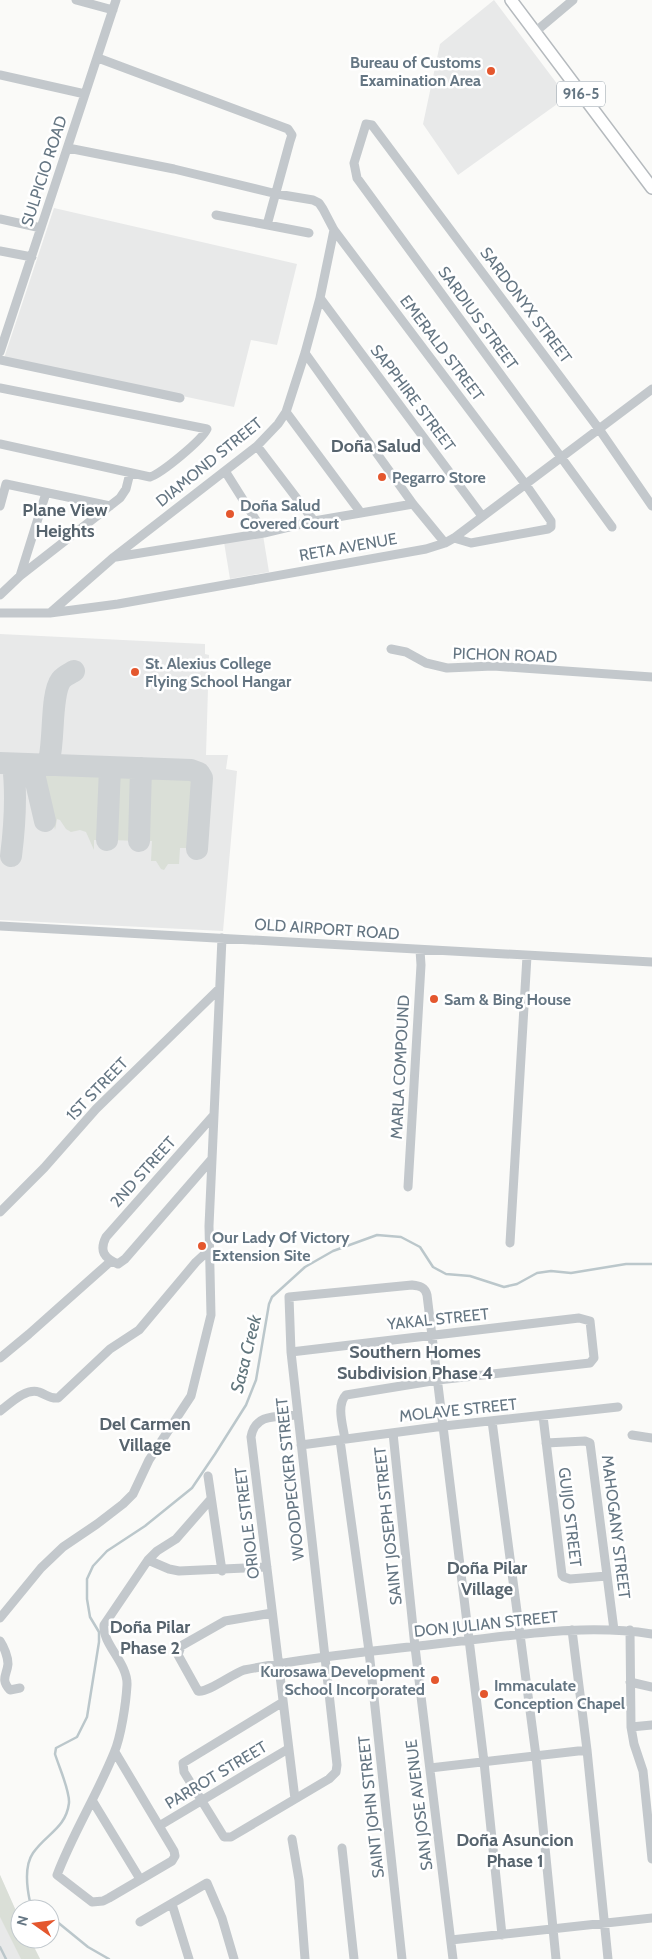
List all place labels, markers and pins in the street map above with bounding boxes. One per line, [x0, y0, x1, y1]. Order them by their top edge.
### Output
place label: Bureau of Customs Examination Area [350, 53, 481, 90]
marker: Bureau of Customs Examination Area [485, 65, 497, 77]
place label: Pegarro Store [392, 468, 486, 487]
marker: Pegarro Store [376, 471, 388, 483]
place label: Doña Salud Covered Court [240, 496, 340, 533]
marker: Doña Salud Covered Court [224, 508, 236, 520]
place label: St. Alexius College Flying School Hangar [145, 654, 292, 691]
marker: St. Alexius College Flying School Hangar [129, 666, 141, 678]
place label: Sam & Bing House [444, 990, 571, 1009]
marker: Sam & Bing House [428, 993, 440, 1005]
place label: Our Lady Of Victory Extension Site [212, 1228, 350, 1265]
marker: Our Lady Of Victory Extension Site [196, 1240, 208, 1252]
place label: Kurosawa Development School Incorporated [260, 1662, 425, 1699]
marker: Kurosawa Development School Incorporated [429, 1674, 441, 1686]
place label: Immaculate Conception Chapel [494, 1676, 625, 1713]
marker: Immaculate Conception Chapel [478, 1688, 490, 1700]

